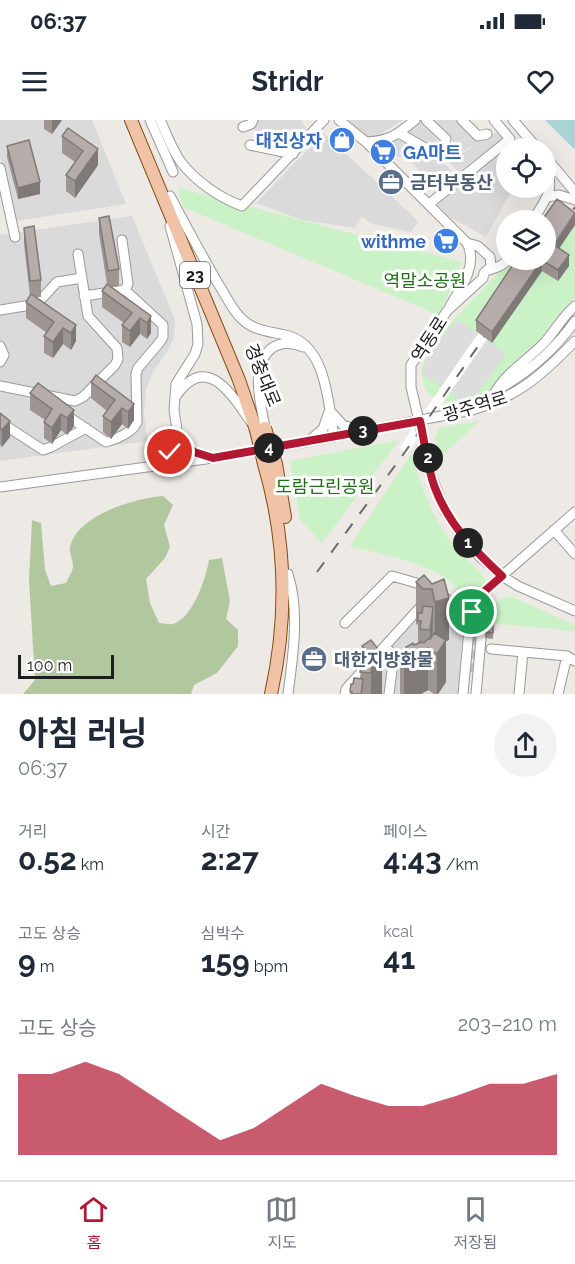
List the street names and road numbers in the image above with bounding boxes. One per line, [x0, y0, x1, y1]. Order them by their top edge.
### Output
road number: 23 [180, 262, 210, 288]
street label: 역동로 [407, 312, 451, 366]
street label: 경충대로 [241, 340, 285, 410]
street label: 광주역로 [440, 386, 510, 426]

